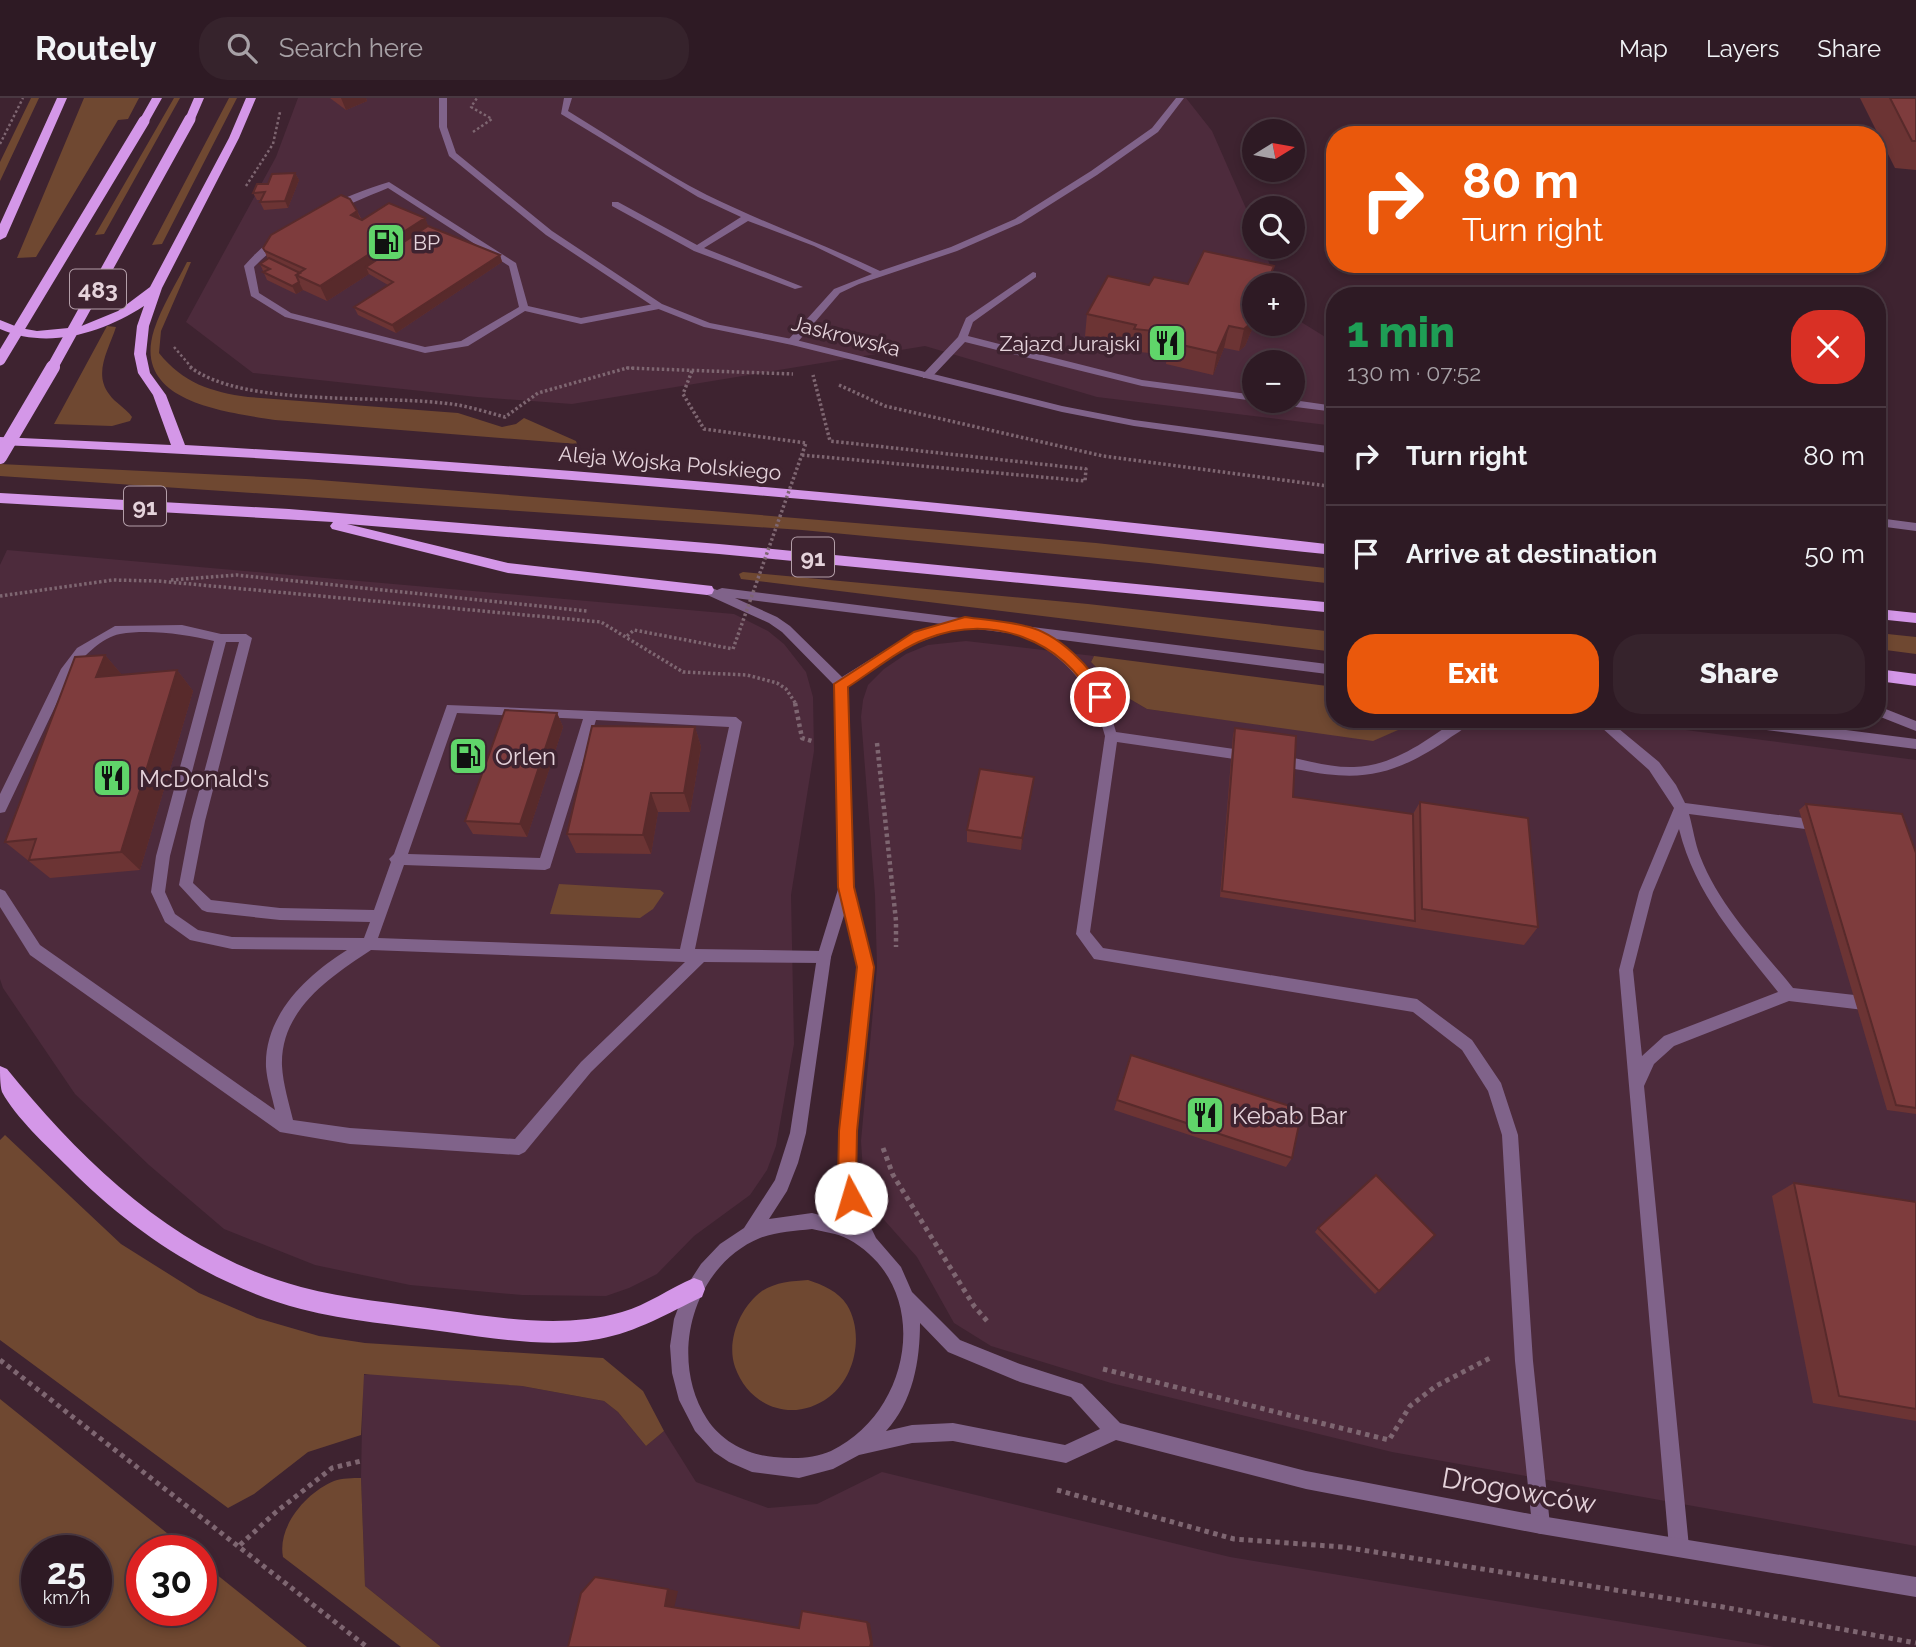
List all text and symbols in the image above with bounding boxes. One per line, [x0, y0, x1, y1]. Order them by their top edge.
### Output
search box [199, 17, 689, 80]
text: Routely [35, 29, 157, 68]
icon: search [223, 29, 261, 67]
text: Search here [279, 33, 423, 63]
text: Map [1619, 34, 1668, 63]
text: Layers [1706, 34, 1779, 63]
text: Share [1817, 34, 1881, 63]
north arrow [1242, 119, 1306, 182]
map controls [1242, 119, 1305, 413]
text: 80 m [1462, 152, 1579, 209]
icon: right [1347, 154, 1438, 245]
button: search [1242, 196, 1305, 259]
text: Turn right [1462, 211, 1603, 248]
fuel station icon: BP [365, 221, 407, 263]
place label: BP [413, 230, 440, 255]
road number: 483 [70, 270, 126, 308]
button: + [1242, 273, 1305, 336]
text: 1 min [1347, 308, 1455, 357]
street label: Jaskrowska [789, 310, 903, 362]
button: close [1791, 310, 1865, 384]
restaurant icon: Zajazd Jurajski [1146, 322, 1188, 364]
place label: Zajazd Jurajski [999, 331, 1140, 356]
button: − [1242, 350, 1305, 413]
text: 130 m · 07:52 [1347, 359, 1481, 386]
icon: right [1347, 437, 1385, 475]
street label: Aleja Wojska Polskiego [558, 441, 782, 485]
text: Turn right [1406, 441, 1527, 471]
text: 80 m [1803, 441, 1865, 471]
road number: 91 [124, 486, 166, 526]
icon: arrive [1347, 535, 1385, 573]
road number: 91 [792, 538, 834, 576]
text: Arrive at destination [1406, 539, 1657, 569]
text: 50 m [1804, 539, 1865, 569]
button: Exit [1347, 634, 1599, 714]
button: Share [1613, 634, 1865, 714]
pin [1070, 667, 1130, 727]
icon: arrive [1081, 678, 1119, 716]
fuel station icon: Orlen [447, 735, 489, 777]
place label: Orlen [495, 742, 556, 771]
restaurant icon: McDonald's [91, 757, 133, 799]
place label: McDonald's [139, 764, 269, 793]
restaurant icon: Kebab Bar [1184, 1094, 1226, 1136]
place label: Kebab Bar [1232, 1101, 1348, 1130]
position arrow [814, 1161, 888, 1235]
street label: Drogowców [1439, 1461, 1599, 1521]
speed limit sign: 30 [126, 1535, 217, 1626]
text: 25 [47, 1551, 86, 1592]
text: km/h [43, 1587, 90, 1608]

